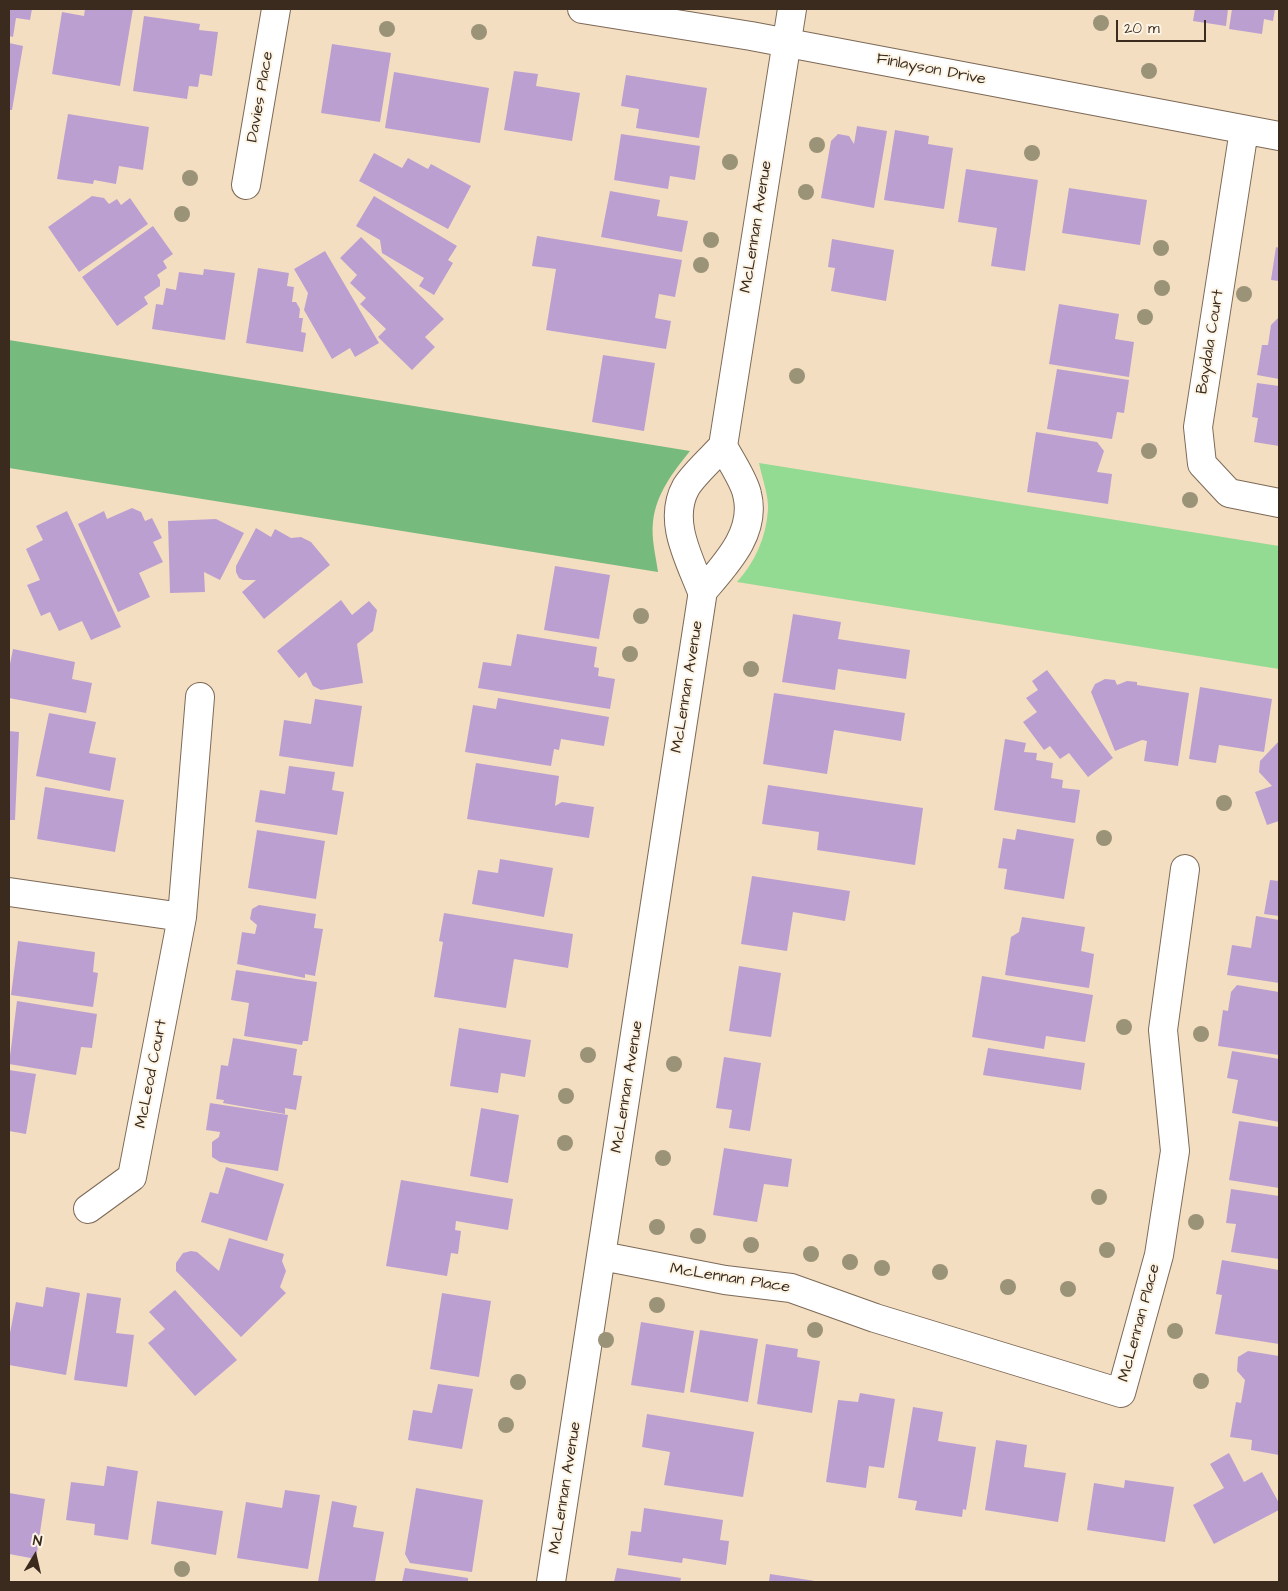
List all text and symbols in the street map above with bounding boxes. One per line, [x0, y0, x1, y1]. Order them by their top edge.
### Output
scale bar [1118, 10, 1208, 42]
text: 20 m [1124, 18, 1160, 39]
street label: Davies Place [244, 50, 278, 144]
street label: Finlayson Drive [875, 50, 987, 90]
street label: McLennan Avenue [737, 160, 777, 294]
street label: Baydala Court [1193, 288, 1229, 396]
street label: McLennan Avenue [668, 620, 708, 754]
street label: McLeod Court [132, 1018, 172, 1130]
street label: McLennan Avenue [608, 1020, 648, 1154]
street label: McLennan Place [669, 1260, 791, 1298]
street label: McLennan Place [1115, 1262, 1165, 1384]
street label: McLennan Avenue [546, 1421, 586, 1555]
north arrow [10, 1531, 60, 1581]
text: N [31, 1531, 43, 1552]

